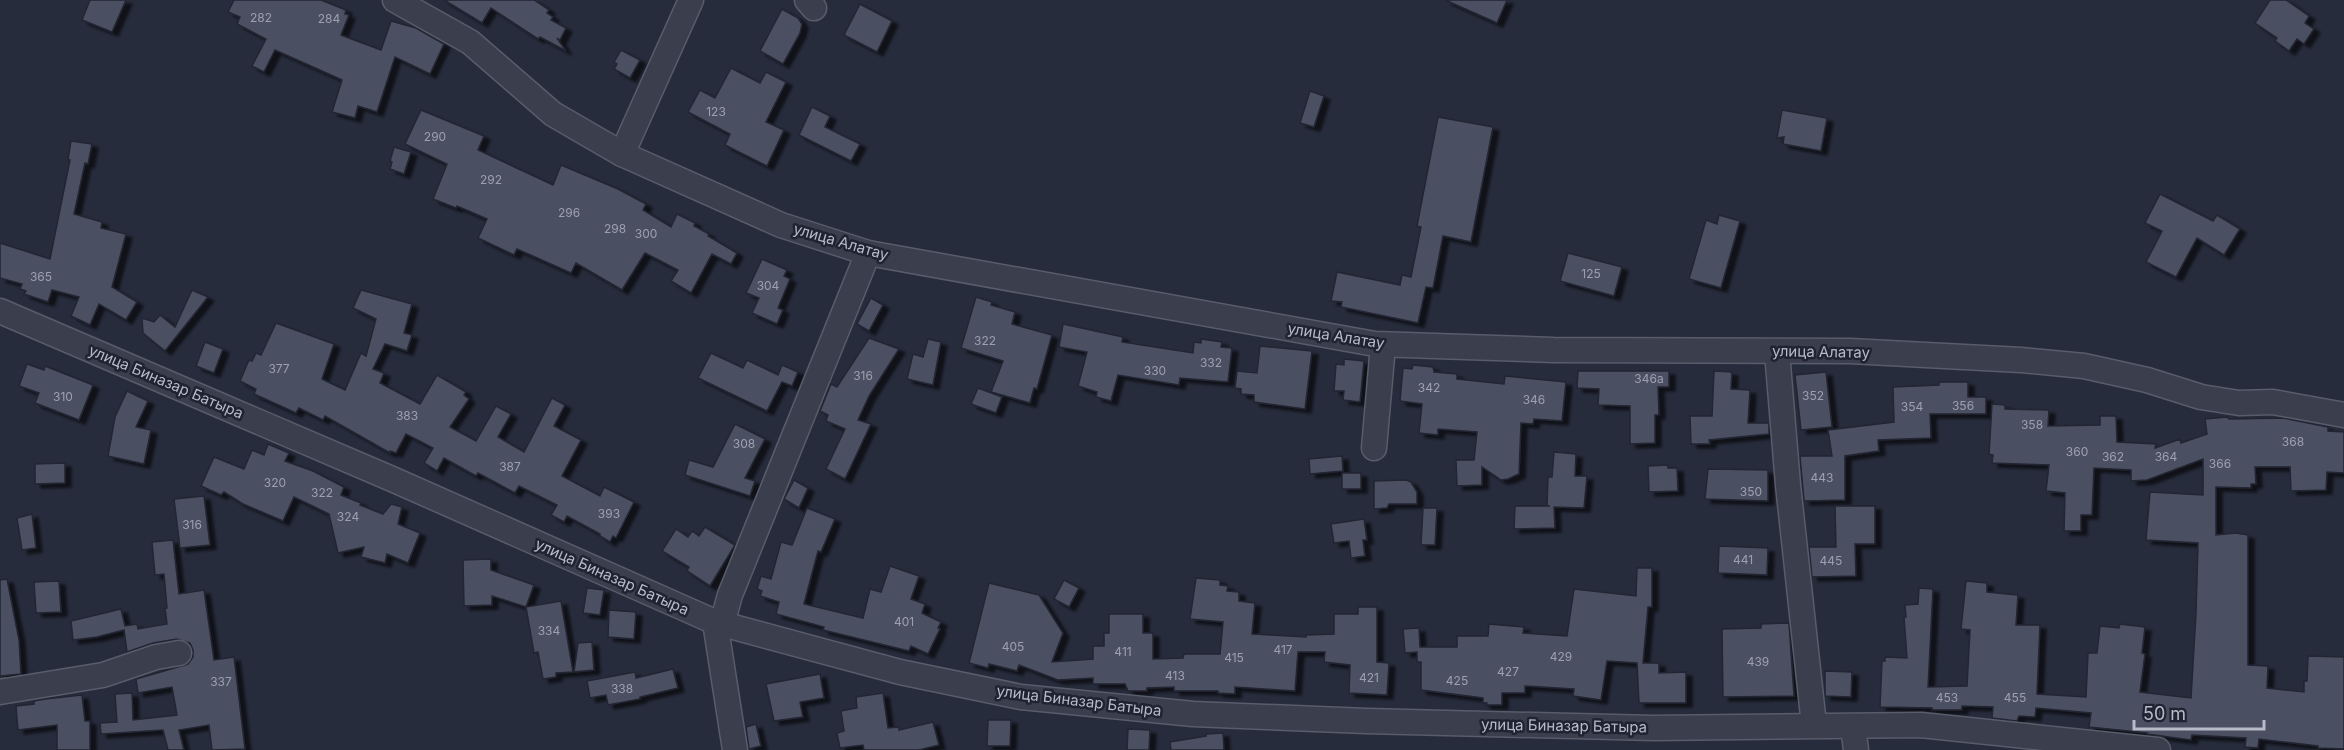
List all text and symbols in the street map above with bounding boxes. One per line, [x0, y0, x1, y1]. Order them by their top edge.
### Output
house number: 282 [250, 10, 272, 25]
house number: 284 [318, 11, 340, 26]
house number: 123 [706, 104, 726, 119]
house number: 290 [424, 129, 446, 144]
house number: 292 [480, 172, 502, 187]
house number: 296 [558, 205, 580, 220]
street label: улица Алатау [791, 219, 891, 264]
house number: 298 [604, 221, 626, 236]
house number: 300 [635, 226, 657, 241]
house number: 125 [1581, 266, 1601, 281]
house number: 365 [30, 269, 52, 284]
house number: 304 [757, 278, 780, 293]
street label: улица Алатау [1286, 318, 1386, 353]
house number: 322 [974, 333, 996, 348]
street label: улица Биназар Батыра [86, 340, 246, 423]
street label: улица Алатау [1772, 341, 1871, 362]
house number: 332 [1200, 355, 1222, 370]
house number: 377 [268, 361, 290, 376]
house number: 330 [1144, 363, 1166, 378]
house number: 316 [853, 368, 873, 383]
house number: 346а [1634, 371, 1664, 386]
house number: 342 [1418, 380, 1440, 395]
house number: 352 [1802, 388, 1824, 403]
house number: 310 [53, 389, 73, 404]
house number: 346 [1523, 392, 1545, 407]
house number: 356 [1952, 398, 1974, 413]
house number: 354 [1901, 399, 1923, 414]
house number: 383 [396, 408, 418, 423]
house number: 358 [2021, 417, 2043, 432]
house number: 368 [2282, 434, 2304, 449]
house number: 308 [733, 436, 755, 451]
house number: 360 [2066, 444, 2088, 459]
house number: 362 [2102, 449, 2124, 464]
house number: 364 [2155, 449, 2178, 464]
house number: 366 [2209, 456, 2231, 471]
house number: 387 [499, 459, 521, 474]
house number: 443 [1811, 470, 1833, 485]
house number: 320 [264, 475, 286, 490]
house number: 350 [1740, 484, 1762, 499]
house number: 322 [311, 485, 333, 500]
house number: 393 [598, 506, 620, 521]
house number: 324 [337, 509, 359, 524]
house number: 316 [182, 517, 202, 532]
street label: улица Биназар Батыра [532, 534, 692, 619]
house number: 441 [1733, 552, 1753, 567]
house number: 445 [1820, 553, 1842, 568]
house number: 401 [894, 614, 914, 629]
house number: 334 [538, 623, 561, 638]
house number: 405 [1002, 639, 1024, 654]
house number: 417 [1273, 642, 1293, 657]
house number: 411 [1114, 644, 1132, 659]
house number: 429 [1550, 649, 1572, 664]
house number: 415 [1224, 650, 1244, 665]
house number: 439 [1747, 654, 1769, 669]
house number: 427 [1497, 664, 1519, 679]
house number: 413 [1165, 668, 1185, 683]
house number: 421 [1359, 670, 1379, 685]
house number: 425 [1446, 673, 1468, 688]
house number: 337 [210, 674, 232, 689]
house number: 338 [611, 681, 633, 696]
street label: улица Биназар Батыра [995, 681, 1163, 720]
house number: 453 [1936, 690, 1958, 705]
house number: 455 [2004, 690, 2026, 705]
scale bar [2134, 693, 2264, 731]
text: 50 m [2143, 703, 2186, 724]
street label: улица Биназар Батыра [1481, 715, 1647, 736]

